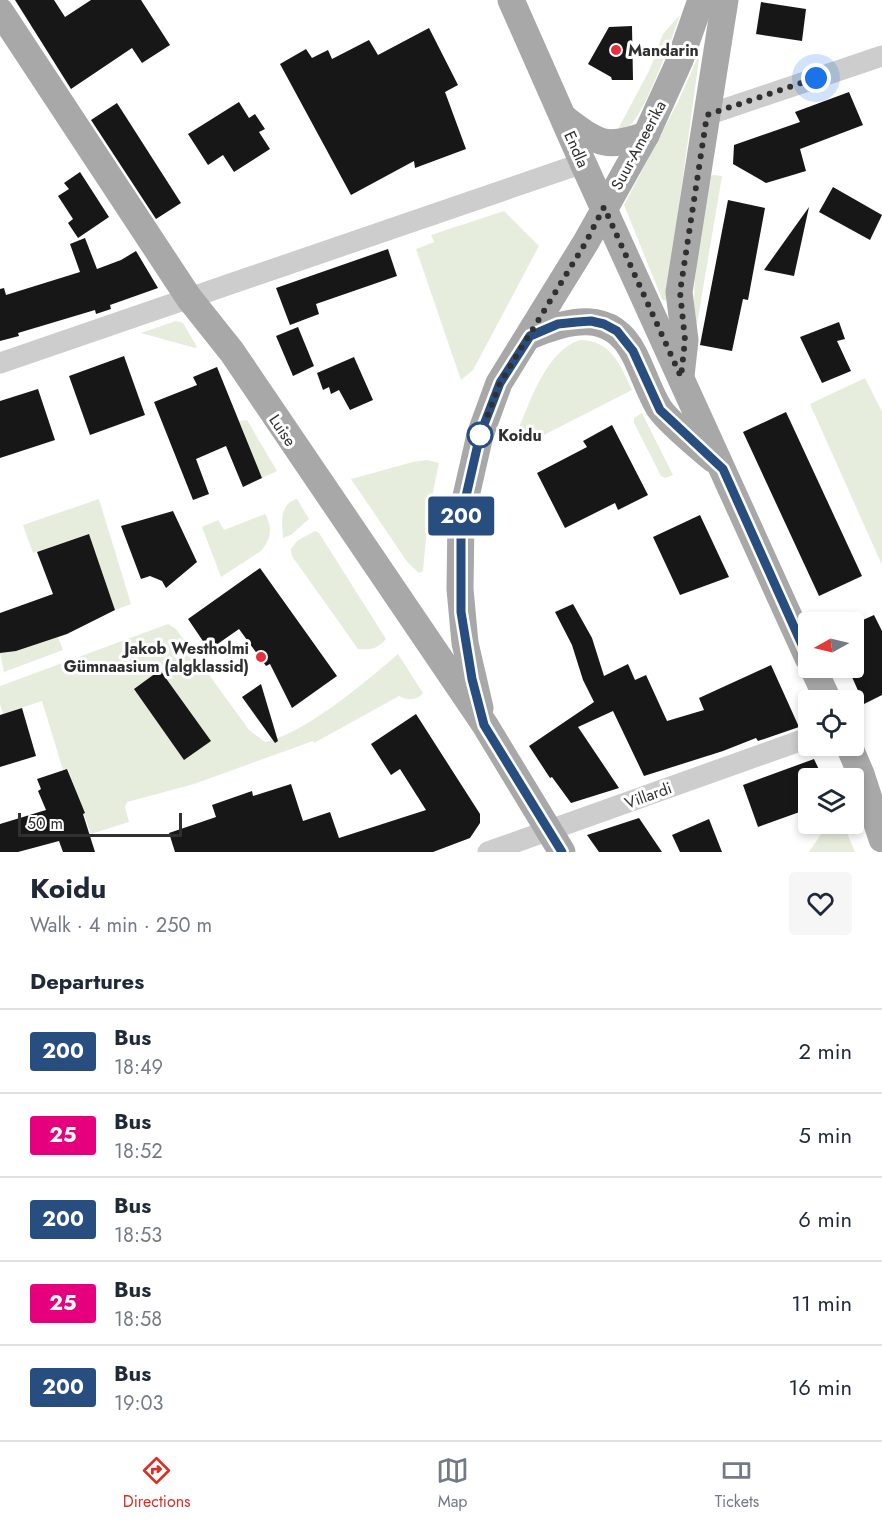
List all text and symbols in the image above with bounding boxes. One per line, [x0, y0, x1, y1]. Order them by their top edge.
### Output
place label: Mandarin [628, 39, 699, 62]
marker: Mandarin [609, 43, 623, 57]
your location [801, 63, 831, 93]
street label: Suur-Ameerika [605, 96, 672, 194]
street label: Endla [558, 127, 595, 171]
street label: Luise [264, 410, 302, 451]
marker: Koidu [467, 422, 493, 448]
place label: Koidu [498, 424, 542, 447]
line badge: 200 [426, 496, 496, 536]
text: 200 [440, 501, 482, 531]
north arrow [798, 612, 864, 678]
map controls [798, 612, 864, 834]
place label: Jakob Westholmi Gümnaasium (algklassid) [64, 637, 249, 678]
marker: Jakob Westholmi Gümnaasium (algklassid) [254, 650, 268, 664]
button: locate [798, 690, 864, 756]
button: layers [798, 768, 864, 834]
street label: Villardi [621, 776, 675, 815]
scale bar [18, 810, 182, 838]
text: 50 m [27, 812, 63, 835]
text: Koidu [30, 868, 106, 909]
button: heart [789, 872, 852, 935]
text: Walk · 4 min · 250 m [30, 911, 212, 940]
text: Departures [30, 965, 144, 997]
text: Bus [114, 1021, 151, 1053]
text: 2 min [798, 1035, 852, 1067]
text: 200 [42, 1036, 84, 1066]
text: 18:49 [114, 1053, 163, 1082]
text: Bus [114, 1105, 151, 1137]
text: 5 min [799, 1119, 852, 1151]
text: 25 [49, 1120, 77, 1150]
text: 18:52 [114, 1137, 163, 1166]
text: Bus [114, 1189, 151, 1221]
text: 6 min [798, 1203, 852, 1235]
text: 200 [42, 1204, 84, 1234]
text: 18:53 [114, 1221, 162, 1250]
text: Bus [114, 1273, 151, 1305]
text: 11 min [791, 1287, 852, 1319]
text: 25 [49, 1288, 77, 1318]
text: 18:58 [114, 1305, 162, 1334]
text: Bus [114, 1357, 151, 1389]
text: 16 min [788, 1371, 852, 1403]
text: 200 [42, 1372, 84, 1402]
text: 19:03 [114, 1389, 163, 1418]
tab: Directions [123, 1454, 191, 1513]
tab: Map [436, 1454, 469, 1513]
tab: Tickets [715, 1454, 759, 1513]

